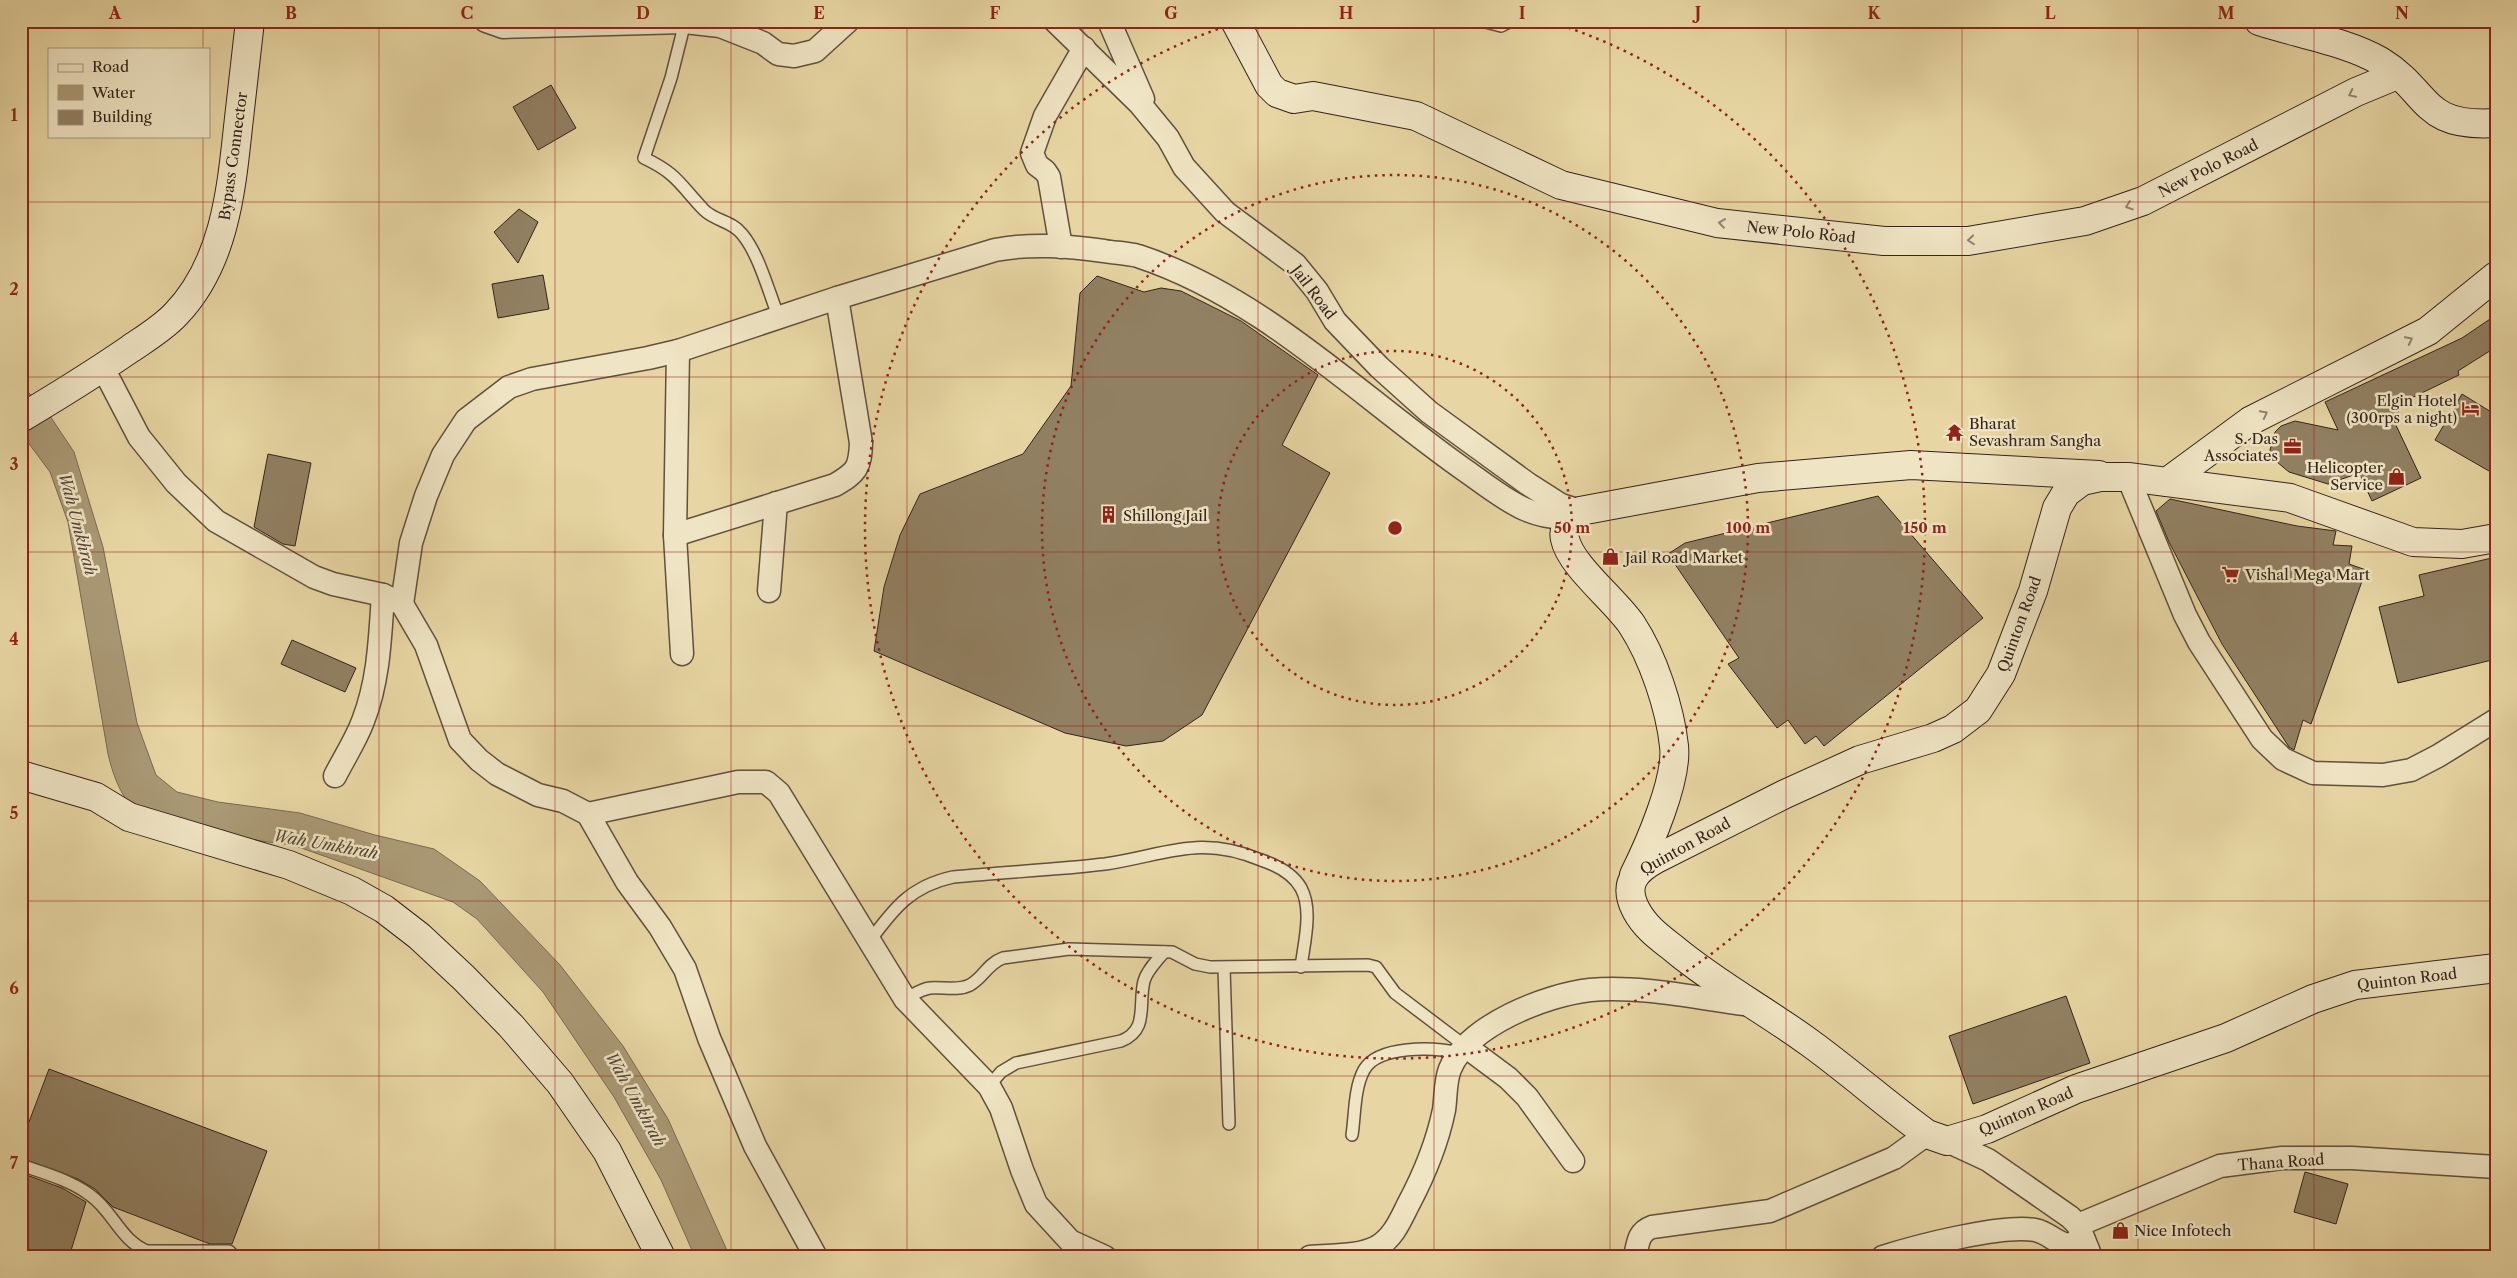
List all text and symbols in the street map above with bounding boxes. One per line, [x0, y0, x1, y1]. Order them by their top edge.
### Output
text: A [108, 3, 122, 23]
text: B [285, 3, 297, 23]
text: C [461, 3, 473, 23]
text: D [636, 3, 650, 23]
text: E [813, 3, 825, 23]
text: F [990, 3, 1001, 23]
text: G [1164, 3, 1178, 23]
text: H [1339, 3, 1353, 23]
text: I [1519, 3, 1526, 23]
text: J [1692, 3, 1701, 23]
text: K [1868, 3, 1882, 23]
text: L [2044, 3, 2056, 23]
text: M [2218, 3, 2235, 23]
text: N [2395, 3, 2409, 23]
legend [48, 48, 210, 138]
text: Road [92, 57, 129, 76]
text: Water [91, 83, 136, 102]
one-way arrow [2349, 88, 2358, 98]
street label: Bypass Connector [215, 90, 252, 221]
text: 1 [10, 105, 18, 125]
text: Building [92, 107, 152, 126]
street label: New Polo Road [2155, 135, 2261, 201]
one-way arrow [2125, 200, 2134, 210]
street label: New Polo Road [1746, 217, 1856, 247]
one-way arrow [1717, 218, 1725, 229]
one-way arrow [1966, 234, 1974, 245]
street label: Jail Road [1286, 259, 1341, 323]
text: 2 [9, 279, 19, 299]
one-way arrow [2404, 336, 2413, 346]
place label: Elgin Hotel (300rps a night) [2346, 391, 2458, 427]
hotel icon: Elgin Hotel (300rps a night) [2461, 399, 2481, 419]
one-way arrow [2259, 410, 2268, 420]
place label: Bharat Sevashram Sangha [1969, 414, 2101, 450]
temple icon: Bharat Sevashram Sangha [1945, 422, 1965, 442]
place label: S. Das Associates [2203, 429, 2278, 465]
office icon: S. Das Associates [2282, 437, 2302, 457]
text: 3 [9, 454, 19, 474]
place label: Helicopter Service [2307, 458, 2384, 494]
shop icon: Helicopter Service [2387, 466, 2407, 486]
water label: Wah Umkhrah [55, 470, 101, 578]
building icon: Shillong Jail [1099, 505, 1119, 525]
place label: Shillong Jail [1123, 506, 1208, 525]
text: 50 m [1554, 518, 1590, 537]
text: 100 m [1726, 518, 1770, 537]
text: 150 m [1903, 518, 1947, 537]
centre of rings [1386, 519, 1404, 537]
shop icon: Jail Road Market [1601, 547, 1621, 567]
place label: Jail Road Market [1623, 548, 1744, 567]
supermarket icon: Vishal Mega Mart [2221, 564, 2241, 584]
place label: Vishal Mega Mart [2244, 565, 2371, 584]
street label: Quinton Road [1993, 573, 2045, 675]
text: 4 [9, 629, 19, 649]
text: 5 [10, 803, 19, 823]
street label: Quinton Road [1636, 813, 1734, 879]
water label: Wah Umkhrah [272, 825, 380, 863]
street label: Quinton Road [2356, 963, 2458, 995]
text: 6 [9, 978, 19, 998]
water label: Wah Umkhrah [602, 1048, 670, 1150]
street label: Quinton Road [1976, 1083, 2076, 1139]
street label: Thana Road [2237, 1149, 2325, 1175]
text: 7 [10, 1153, 19, 1173]
shop icon: Nice Infotech [2110, 1220, 2130, 1240]
place label: Nice Infotech [2134, 1221, 2232, 1240]

